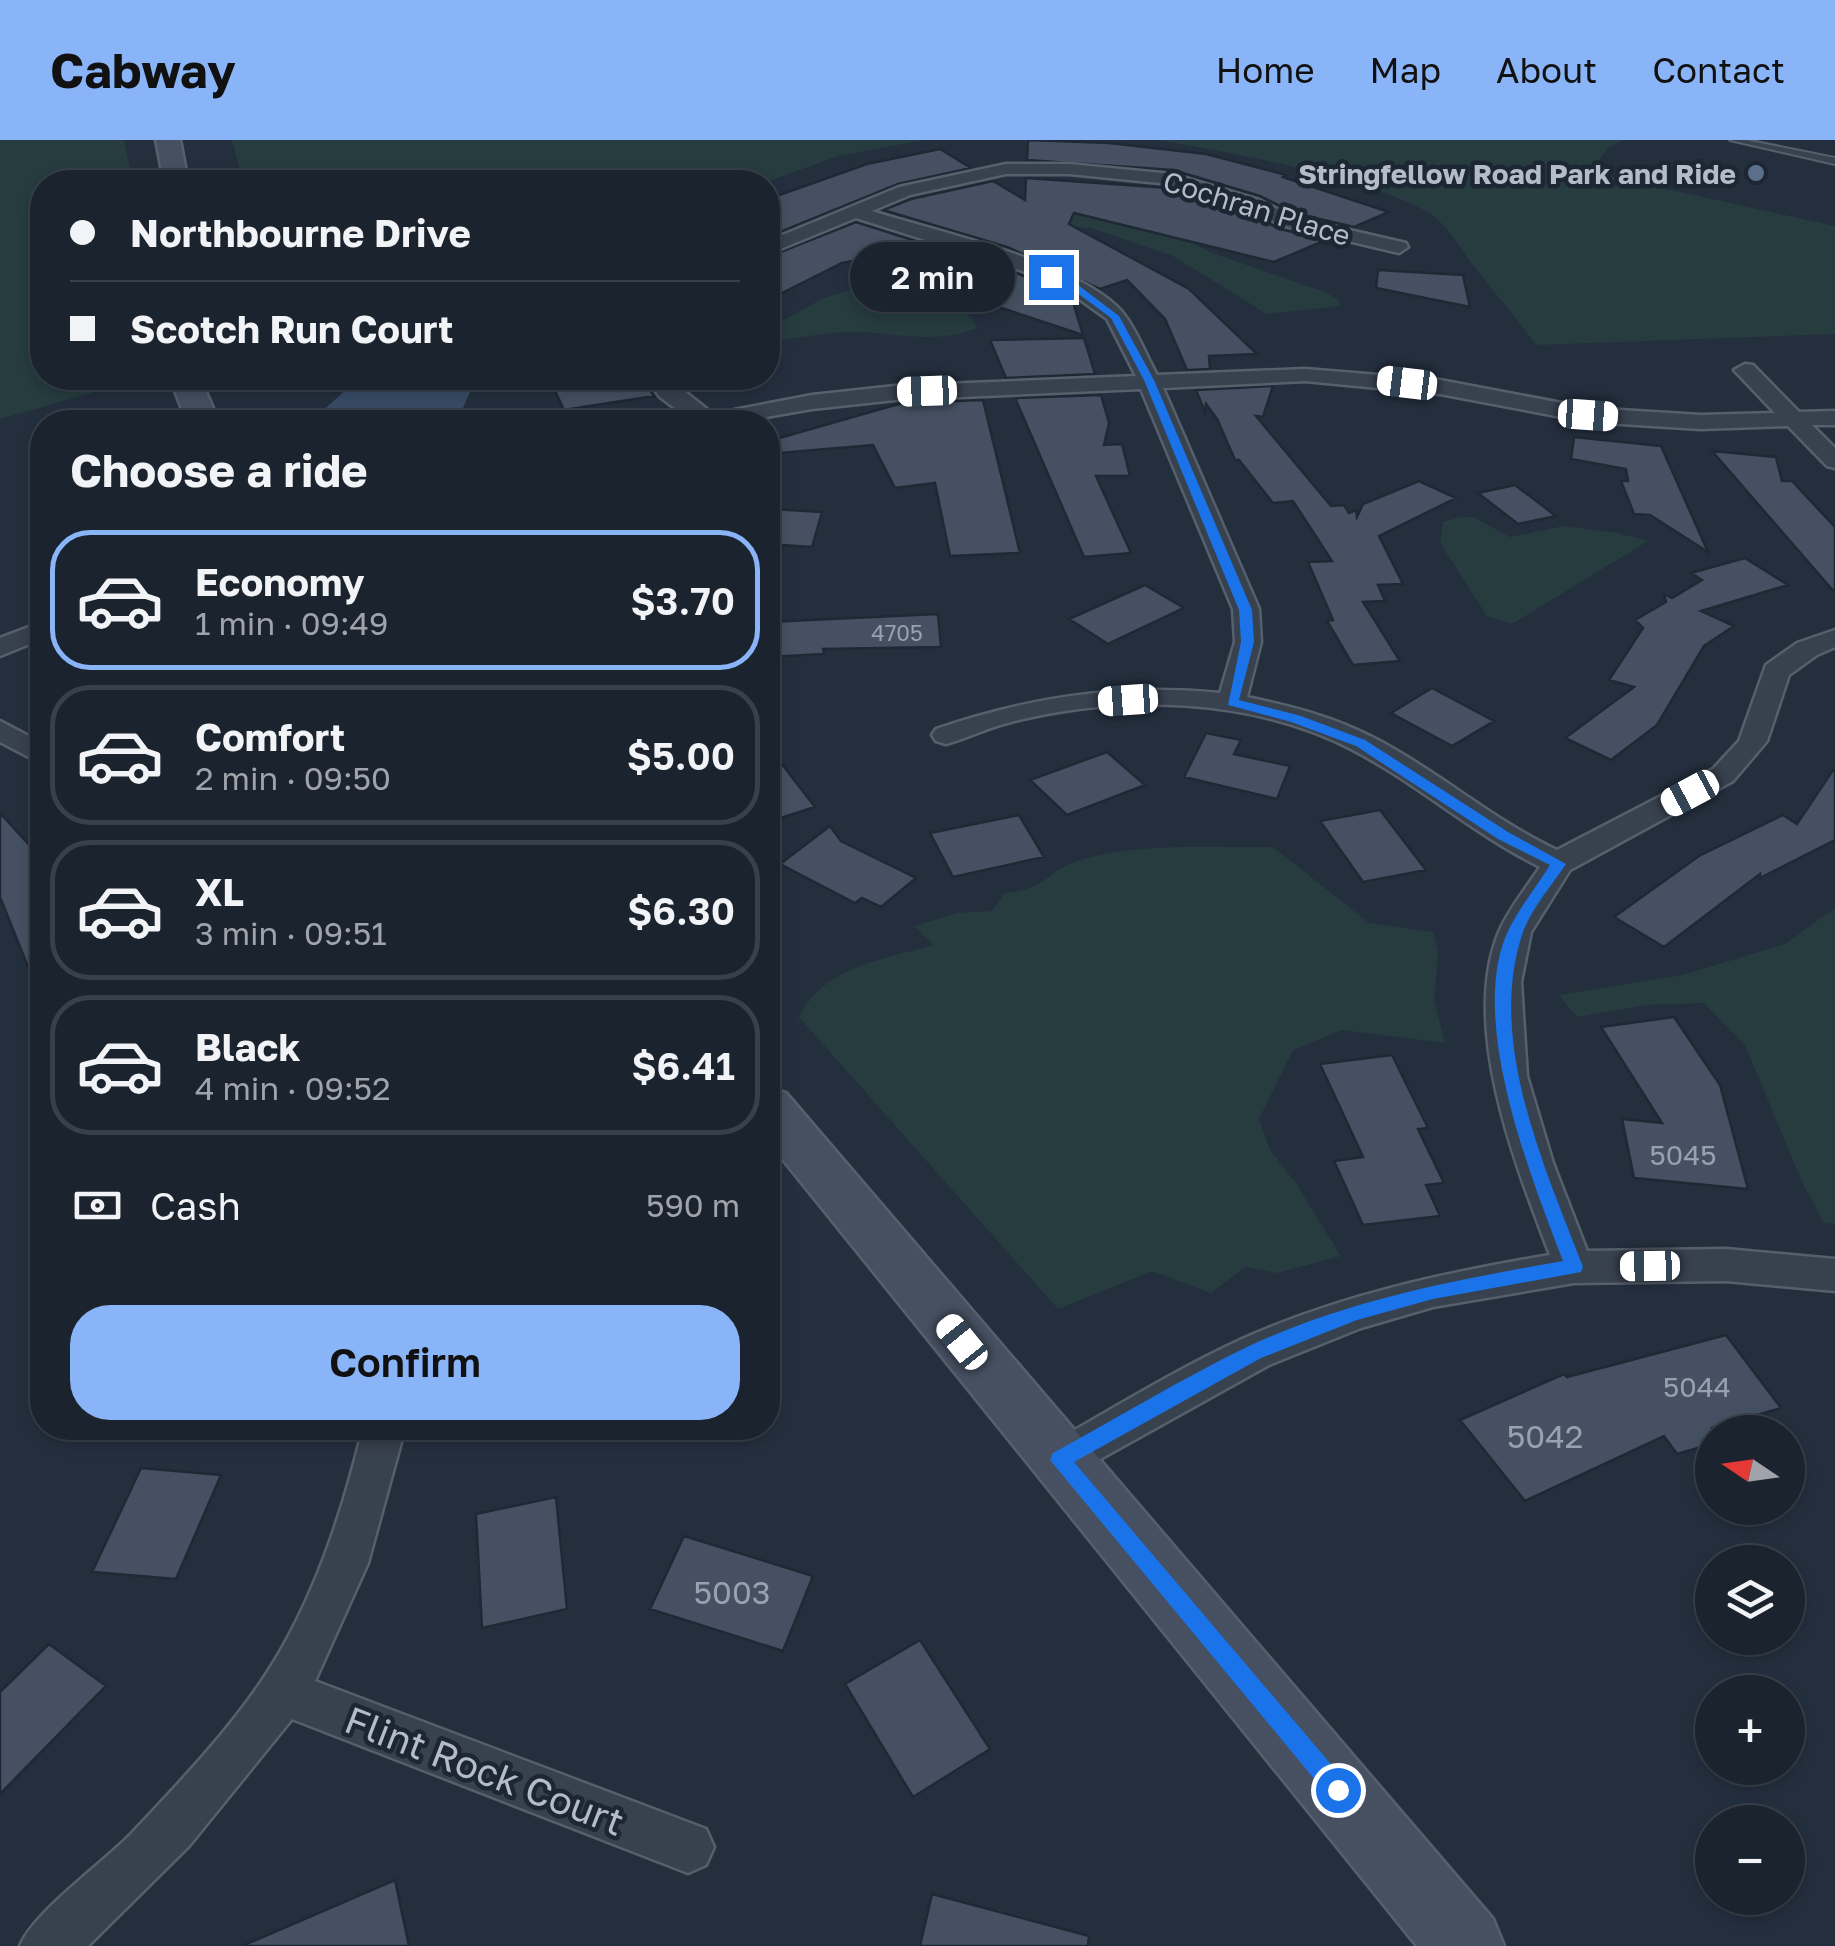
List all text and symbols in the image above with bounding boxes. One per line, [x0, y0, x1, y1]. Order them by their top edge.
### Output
text: Cabway [50, 41, 236, 99]
text: Home [1216, 49, 1315, 91]
text: Map [1370, 49, 1441, 91]
text: About [1496, 49, 1597, 91]
text: Contact [1652, 49, 1785, 91]
place label: Stringfellow Road Park and Ride [1298, 157, 1736, 190]
marker: Stringfellow Road Park and Ride [1745, 162, 1767, 184]
street label: Cochran Place [1160, 164, 1354, 252]
text: Northbourne Drive [130, 210, 471, 255]
callout: 2 min [851, 242, 1016, 312]
route end [1029, 255, 1074, 300]
text: 2 min [891, 258, 974, 296]
text: Scotch Run Court [130, 306, 454, 351]
car [1375, 364, 1439, 402]
car [896, 375, 958, 407]
car [1557, 398, 1619, 432]
text: Choose a ride [70, 443, 368, 497]
icon: car [75, 555, 165, 645]
text: Economy [195, 559, 364, 604]
text: $3.70 [630, 578, 735, 623]
text: 1 min · 09:49 [195, 604, 388, 642]
house number: 4705 [871, 619, 923, 646]
car [1097, 683, 1159, 717]
icon: car [75, 710, 165, 800]
text: Comfort [195, 714, 345, 759]
text: $5.00 [627, 733, 735, 778]
text: 2 min · 09:50 [195, 759, 391, 797]
car [1656, 766, 1724, 820]
icon: car [75, 865, 165, 955]
text: XL [195, 869, 244, 914]
text: $6.30 [627, 888, 735, 933]
text: 3 min · 09:51 [195, 914, 387, 952]
icon: car [75, 1020, 165, 1110]
text: Black [195, 1024, 300, 1069]
text: $6.41 [631, 1043, 735, 1088]
text: 4 min · 09:52 [195, 1069, 391, 1107]
house number: 5045 [1650, 1138, 1716, 1171]
icon: cash [70, 1178, 125, 1233]
text: Cash [150, 1183, 241, 1228]
text: 590 m [646, 1186, 740, 1224]
car [1620, 1250, 1680, 1282]
button: Confirm [70, 1305, 740, 1420]
car [931, 1309, 993, 1375]
house number: 5044 [1663, 1370, 1731, 1403]
north arrow [1695, 1415, 1805, 1525]
map controls [1695, 1415, 1805, 1915]
house number: 5042 [1507, 1417, 1583, 1455]
button: layers [1695, 1545, 1805, 1655]
house number: 5003 [694, 1573, 770, 1611]
button: + [1695, 1675, 1805, 1785]
street label: Flint Rock Court [339, 1696, 631, 1844]
route start [1316, 1768, 1361, 1813]
button: − [1695, 1805, 1805, 1915]

